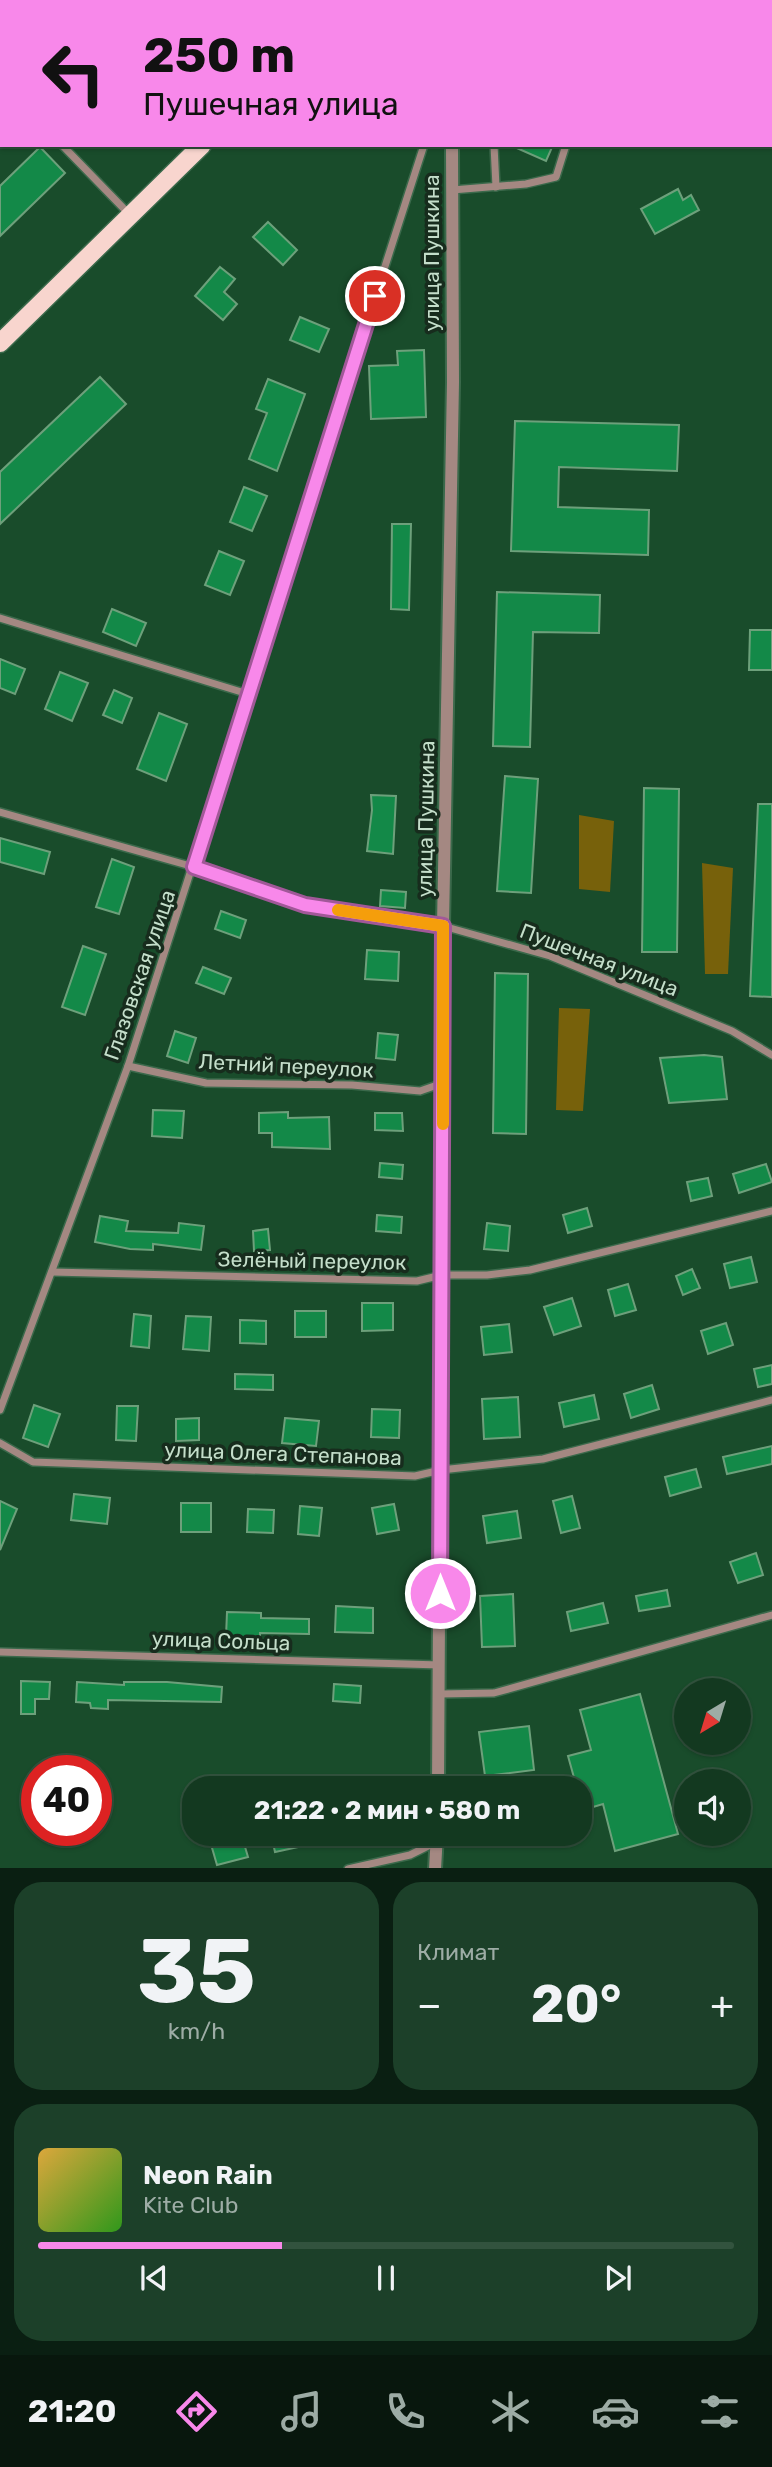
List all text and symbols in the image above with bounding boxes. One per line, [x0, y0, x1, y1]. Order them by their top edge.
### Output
text: 250 m [143, 26, 295, 84]
icon: left [28, 28, 119, 119]
text: Пушечная улица [143, 85, 399, 123]
street label: улица Пушкина [419, 175, 444, 332]
pin [345, 266, 405, 326]
icon: arrive [356, 277, 394, 315]
street label: улица Пушкина [412, 740, 439, 898]
street label: Глазовская улица [99, 886, 180, 1063]
street label: Пушечная улица [516, 918, 682, 1001]
street label: Летний переулок [198, 1048, 374, 1083]
street label: Зелёный переулок [217, 1246, 407, 1275]
street label: улица Олега Степанова [164, 1437, 402, 1470]
position arrow [403, 1556, 477, 1630]
street label: улица Сольца [151, 1626, 291, 1655]
north arrow [674, 1678, 751, 1755]
map controls [674, 1678, 751, 1846]
speed limit sign: 40 [21, 1755, 112, 1846]
button: sound [674, 1769, 751, 1846]
text: 21:22 · 2 мин · 580 m [254, 1795, 520, 1826]
text: 35 [137, 1917, 256, 2025]
text: Климат [417, 1938, 499, 1966]
text: 20° [531, 1973, 621, 2035]
text: − [417, 1982, 442, 2028]
text: + [710, 1982, 734, 2028]
text: km/h [168, 2017, 225, 2045]
text: Neon Rain [143, 2160, 273, 2191]
text: Kite Club [143, 2191, 238, 2219]
icon: previous [135, 2259, 173, 2297]
icon: pause [367, 2259, 405, 2297]
icon: next [599, 2259, 637, 2297]
icon: directions [172, 2387, 221, 2436]
icon: music [277, 2387, 326, 2436]
icon: phone [381, 2387, 430, 2436]
icon: climate [486, 2387, 535, 2436]
icon: car [591, 2387, 640, 2436]
icon: filters [695, 2387, 744, 2436]
text: 21:20 [28, 2392, 116, 2430]

